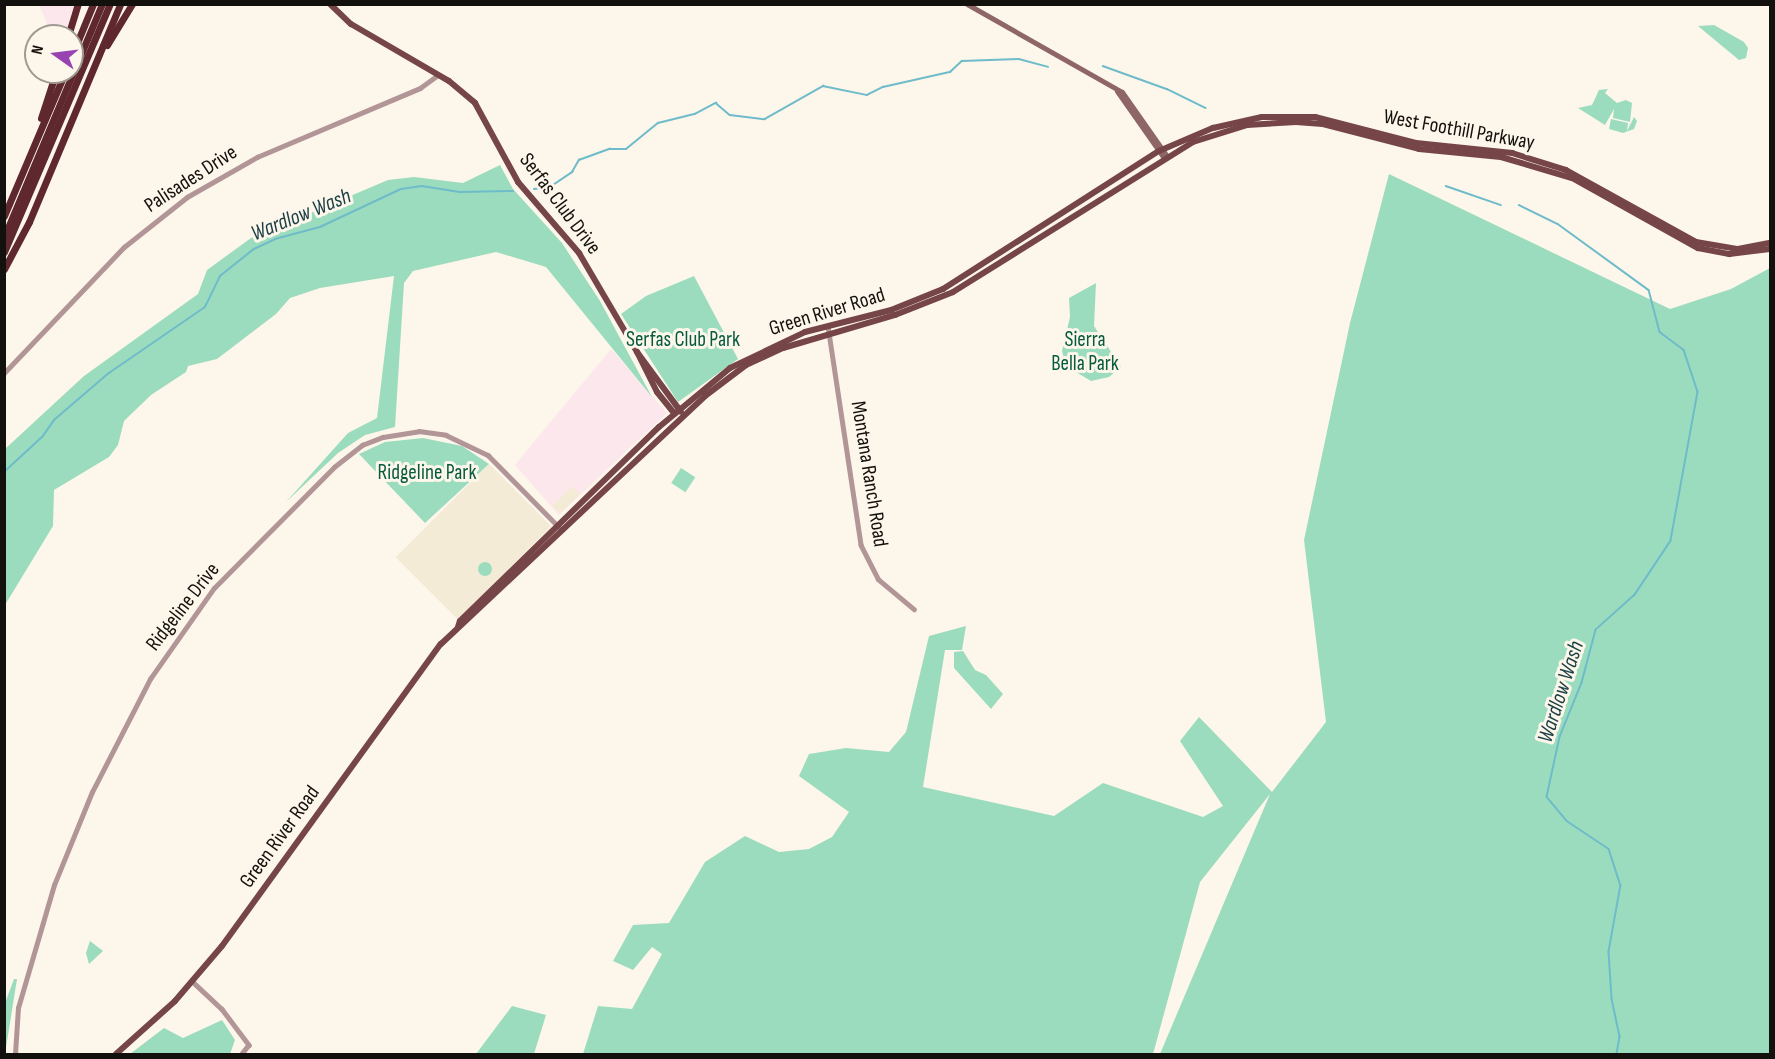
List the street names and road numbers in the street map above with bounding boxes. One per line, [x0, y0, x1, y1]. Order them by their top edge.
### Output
street label: West Foothill Parkway [1382, 104, 1536, 156]
street label: Palisades Drive [140, 140, 242, 218]
street label: Serfas Club Drive [514, 148, 606, 260]
street label: Green River Road [766, 282, 888, 342]
street label: Montana Ranch Road [845, 399, 893, 549]
street label: Ridgeline Drive [141, 558, 225, 656]
street label: Green River Road [235, 781, 325, 893]

